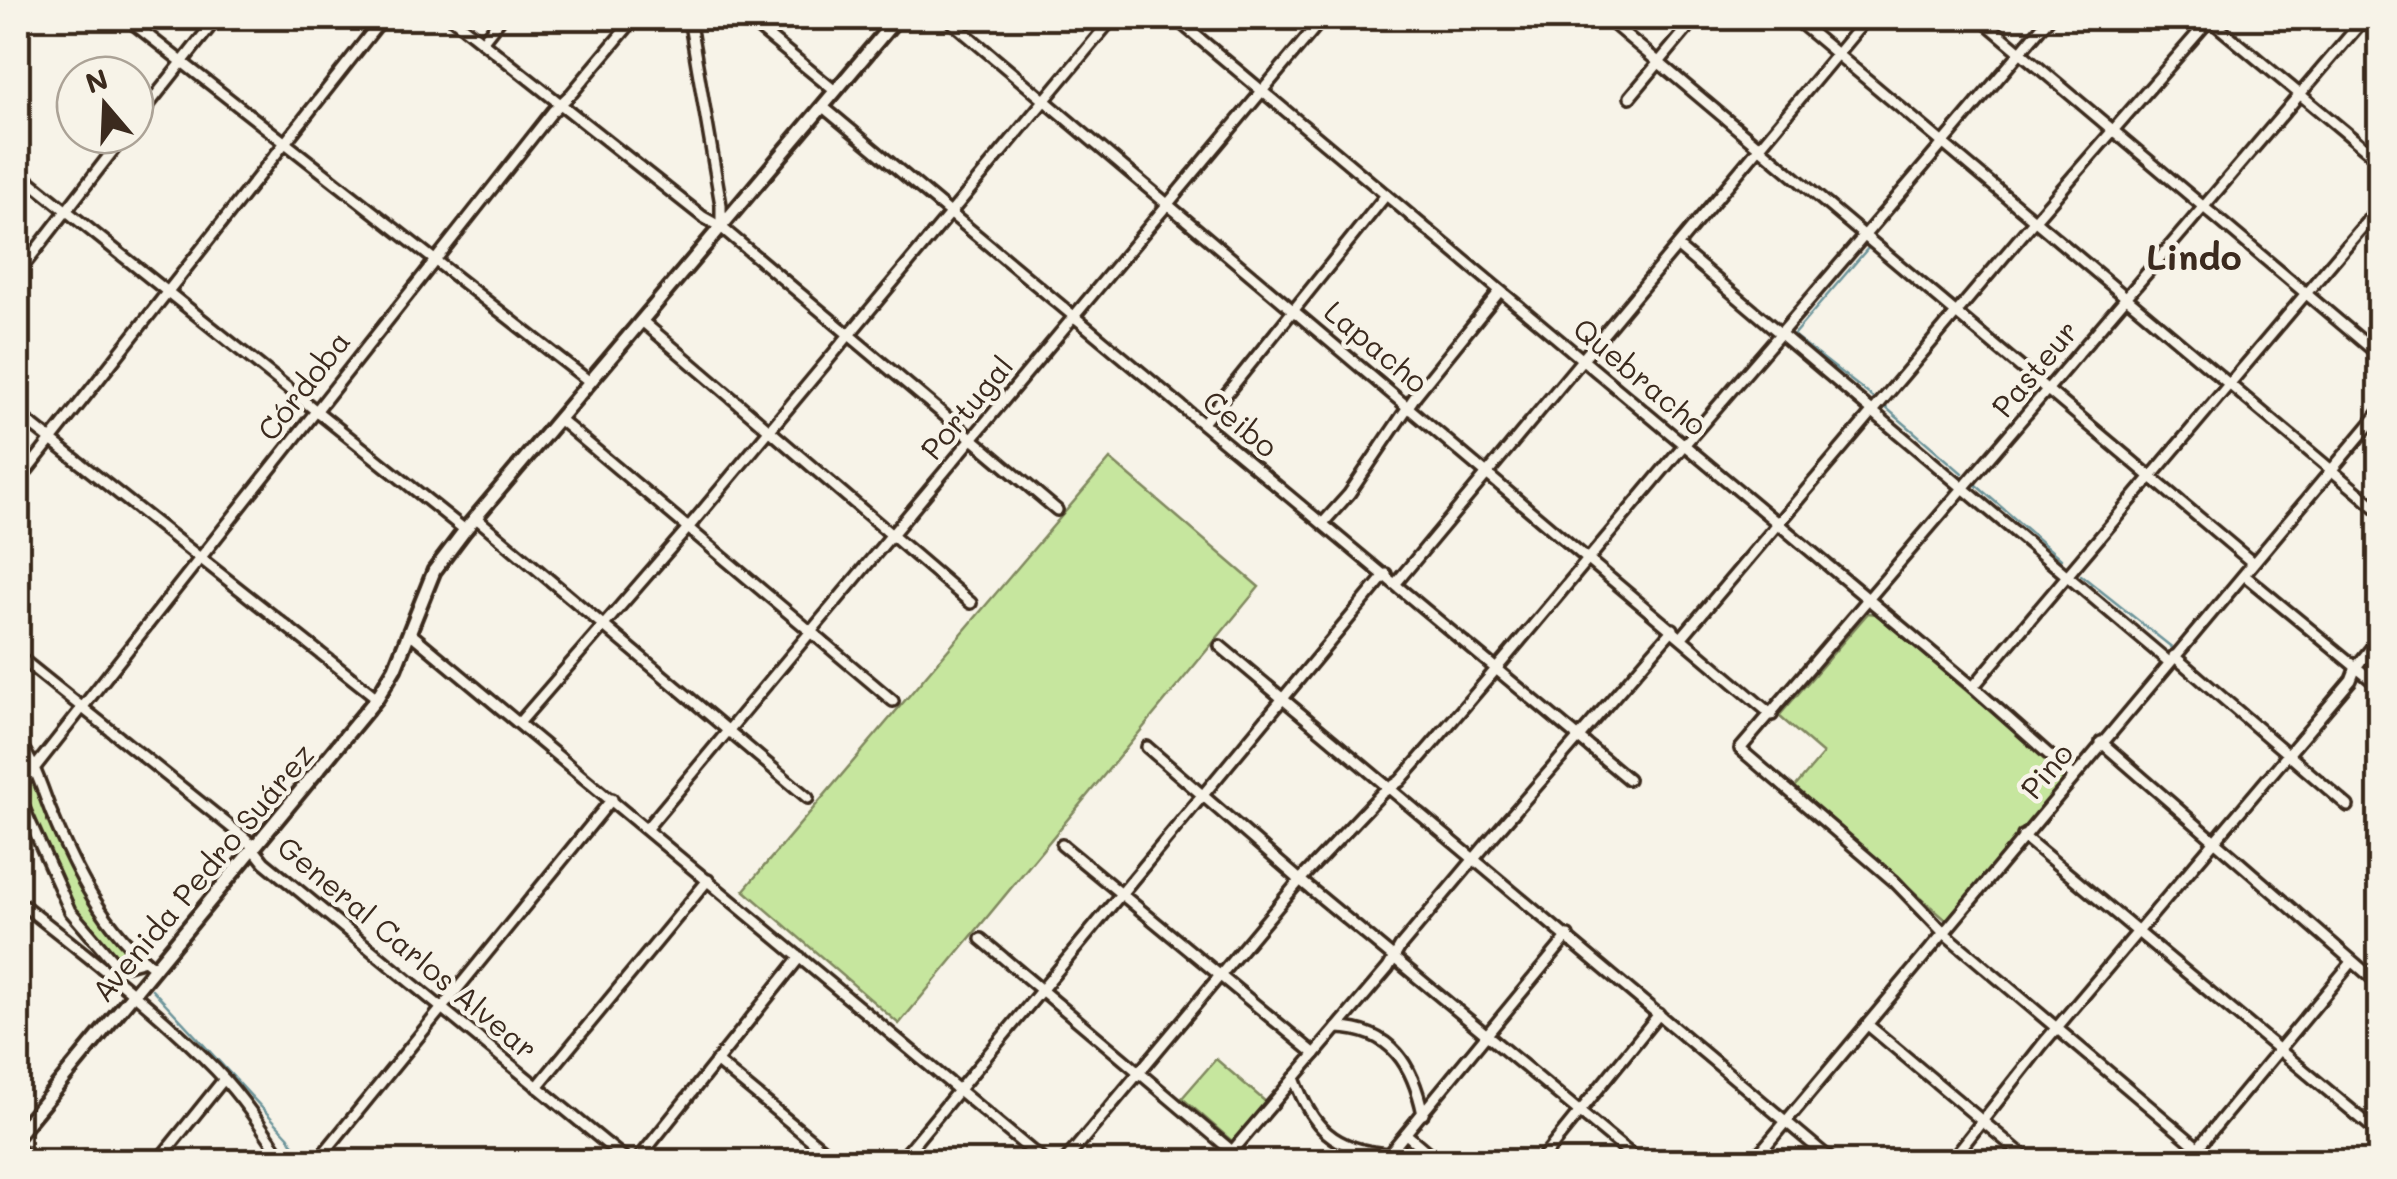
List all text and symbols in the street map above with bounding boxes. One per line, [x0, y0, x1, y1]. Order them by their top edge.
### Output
north arrow [55, 55, 155, 155]
text: N [81, 60, 112, 101]
district label: Lindo [2146, 233, 2242, 279]
street label: Lapacho [1317, 291, 1437, 401]
street label: Quebracho [1565, 308, 1717, 444]
street label: Pasteur [1982, 311, 2086, 425]
street label: Córdoba [248, 322, 358, 448]
street label: Portugal [911, 346, 1021, 468]
street label: Ceibo [1195, 380, 1287, 466]
street label: Pino [2011, 733, 2081, 807]
street label: Avenida Pedro Suárez [82, 734, 322, 1010]
street label: General Carlos Alvear [270, 826, 546, 1068]

